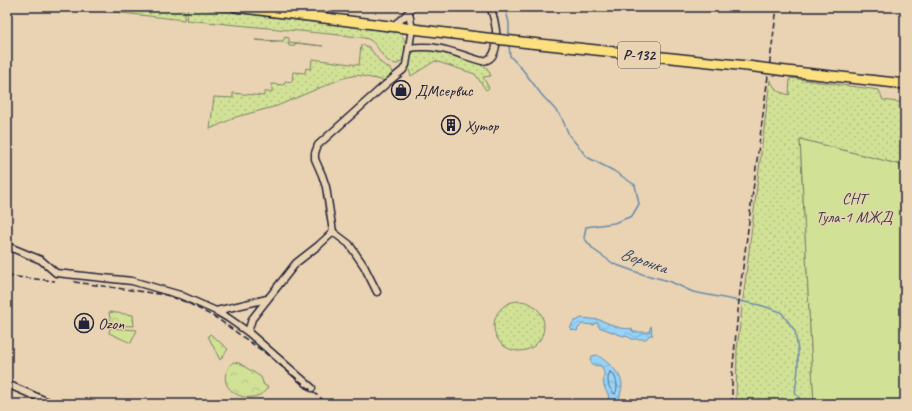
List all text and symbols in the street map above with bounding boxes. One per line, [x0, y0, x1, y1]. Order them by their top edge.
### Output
road number: Р-132 [618, 42, 660, 68]
shop icon: ДМсервис [390, 79, 412, 101]
place label: ДМсервис [415, 81, 474, 101]
building icon: Хутор [440, 114, 462, 136]
place label: Хутор [465, 116, 499, 136]
park label: СНТ Тула-1 МЖД [816, 189, 893, 227]
water label: Воронка [618, 243, 672, 279]
shop icon: Ozon [73, 312, 95, 334]
place label: Ozon [98, 314, 125, 334]

